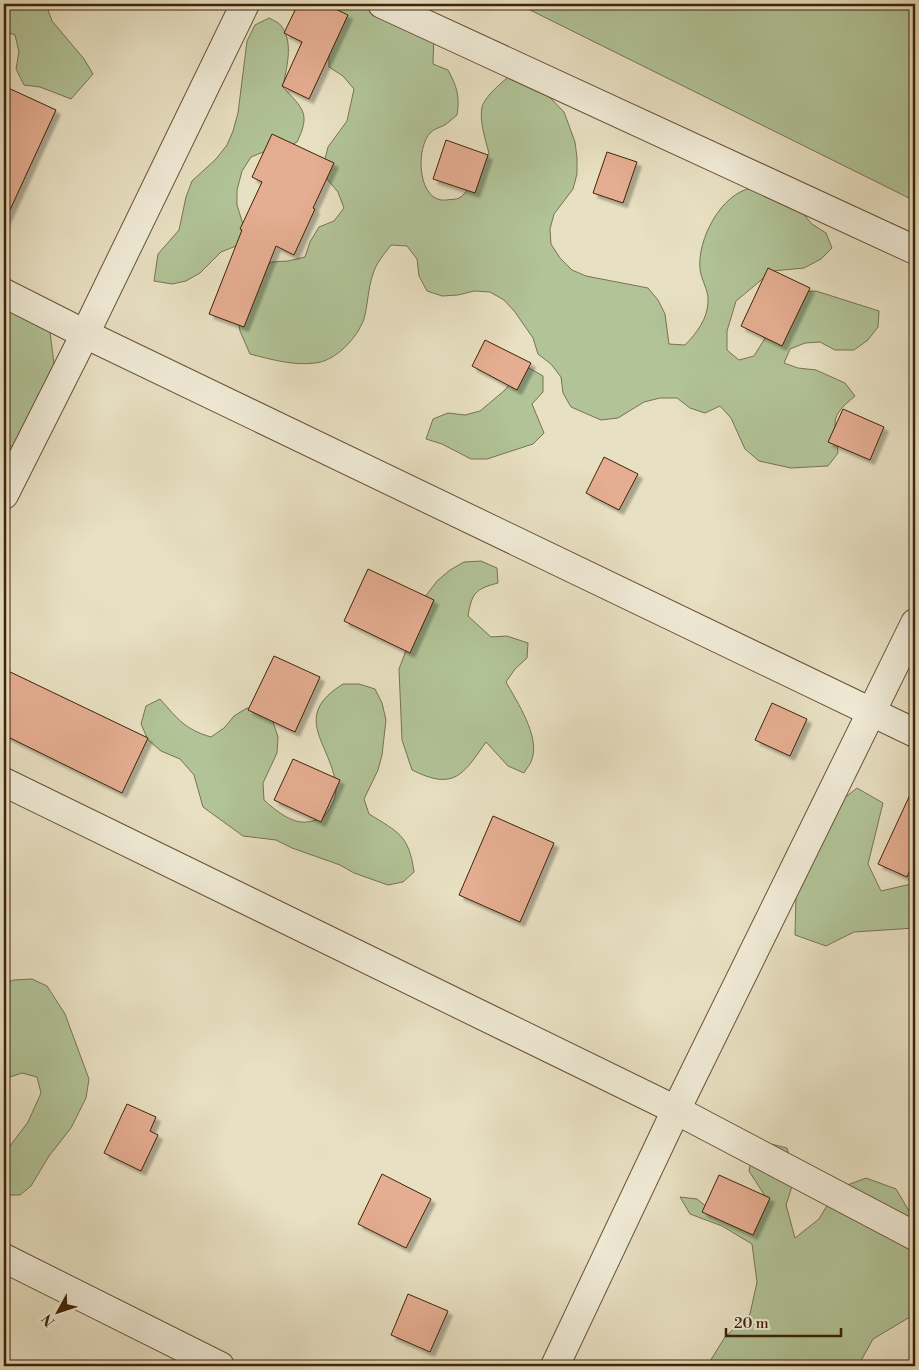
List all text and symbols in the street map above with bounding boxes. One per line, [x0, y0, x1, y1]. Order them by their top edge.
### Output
north arrow [32, 1288, 82, 1338]
scale bar [726, 1305, 842, 1337]
text: N [38, 1310, 59, 1330]
text: 20 m [734, 1314, 769, 1333]

